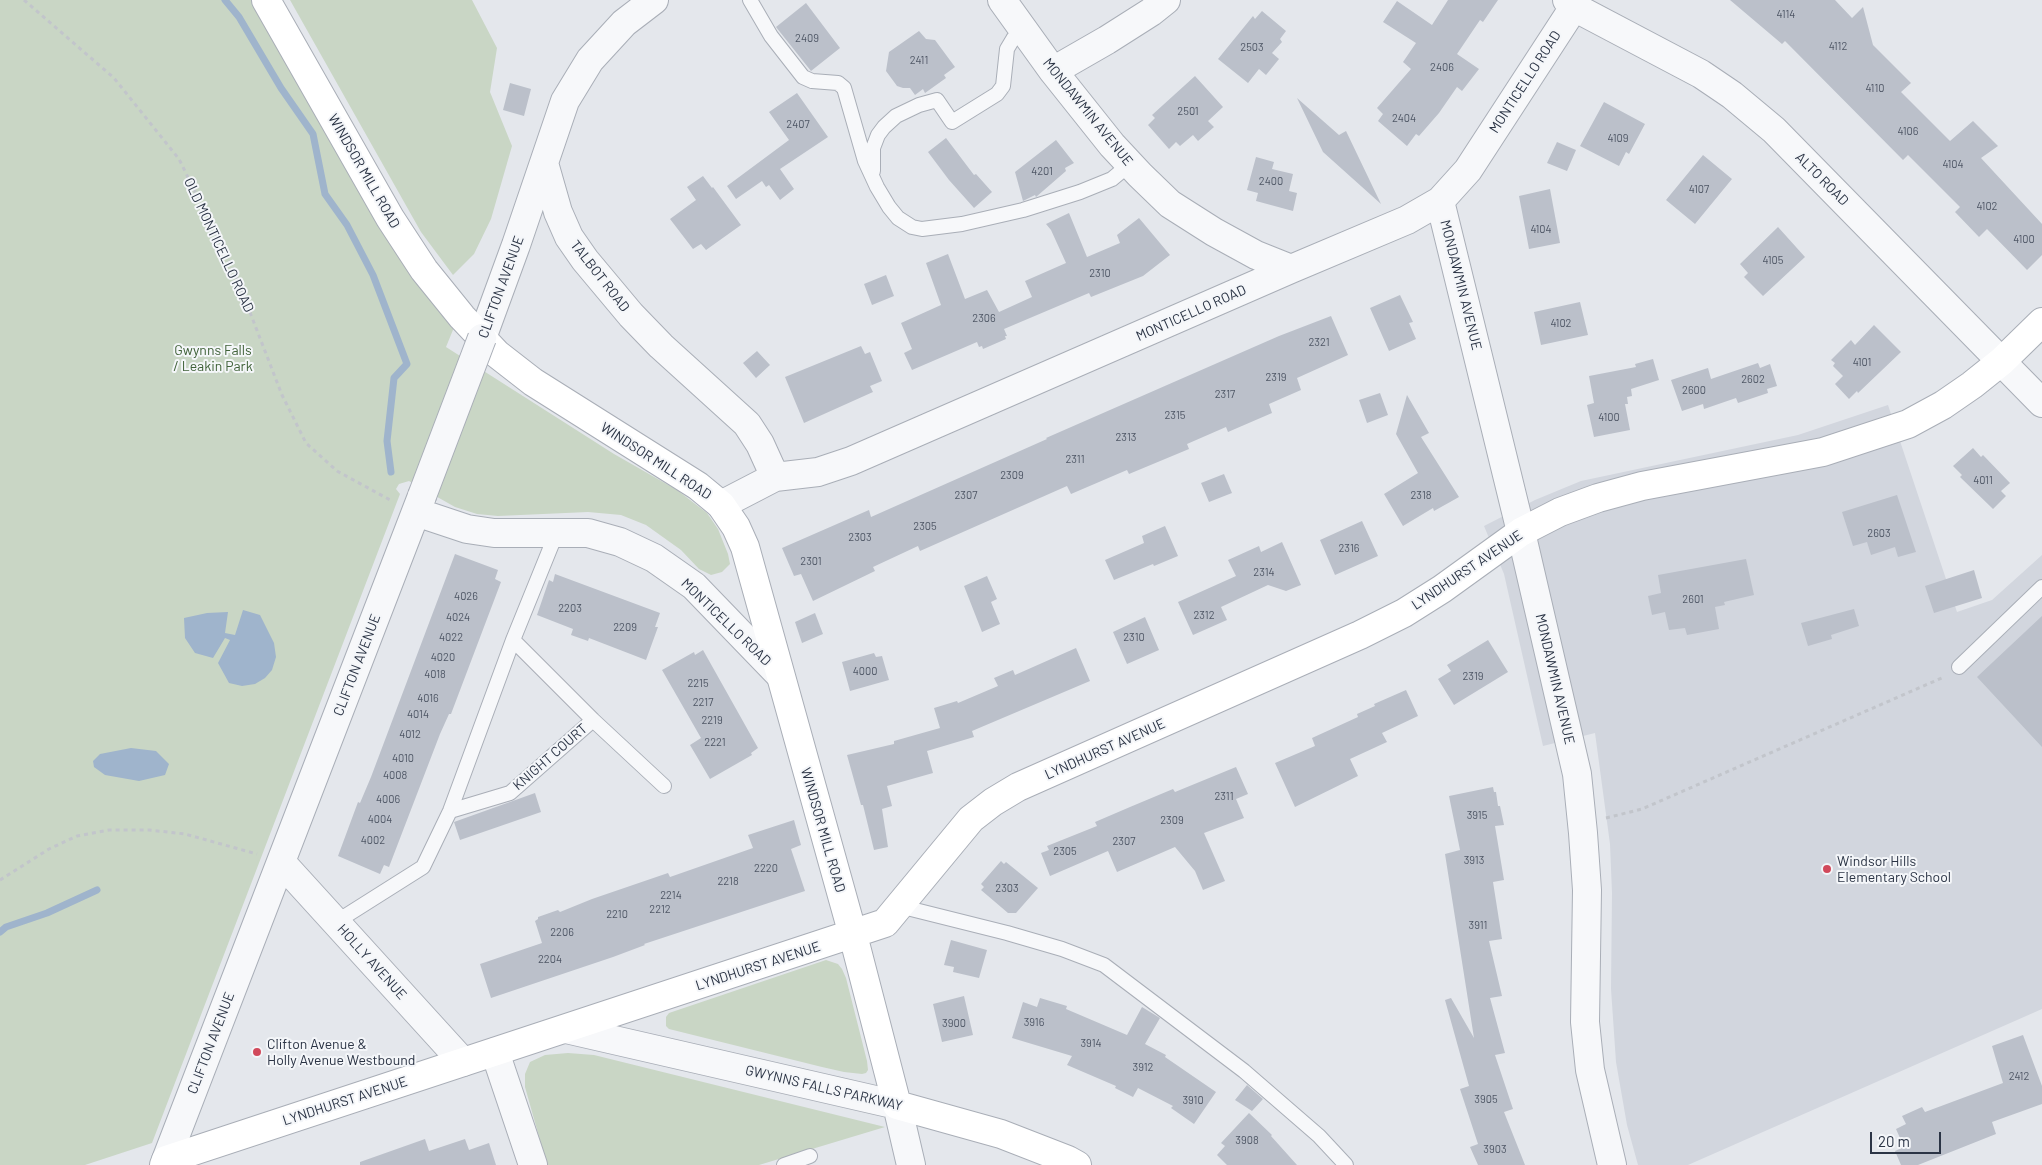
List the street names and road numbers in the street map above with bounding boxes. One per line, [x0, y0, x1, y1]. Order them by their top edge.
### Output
street label: MONTICELLO ROAD [1486, 28, 1564, 136]
street label: MONDAWMIN AVENUE [1039, 55, 1137, 169]
street label: WINDSOR MILL ROAD [325, 111, 403, 231]
street label: ALTO ROAD [1792, 149, 1852, 209]
street label: OLD MONTICELLO ROAD [180, 175, 258, 315]
street label: MONDAWMIN AVENUE [1437, 218, 1485, 352]
street label: CLIFTON AVENUE [475, 234, 527, 340]
street label: TALBOT ROAD [567, 237, 633, 315]
street label: MONTICELLO ROAD [1133, 281, 1249, 345]
street label: WINDSOR MILL ROAD [597, 419, 715, 503]
street label: LYNDHURST AVENUE [1408, 527, 1526, 613]
street label: MONTICELLO ROAD [678, 575, 774, 669]
street label: CLIFTON AVENUE [330, 612, 384, 718]
street label: MONDAWMIN AVENUE [1532, 612, 1578, 746]
street label: LYNDHURST AVENUE [1042, 715, 1168, 783]
street label: KNIGHT COURT [509, 720, 591, 794]
street label: WINDSOR MILL ROAD [797, 766, 849, 894]
street label: HOLLY AVENUE [334, 921, 410, 1003]
street label: LYNDHURST AVENUE [694, 938, 822, 994]
street label: CLIFTON AVENUE [184, 990, 238, 1096]
street label: GWYNNS FALLS PARKWAY [744, 1062, 904, 1114]
street label: LYNDHURST AVENUE [281, 1073, 409, 1129]

